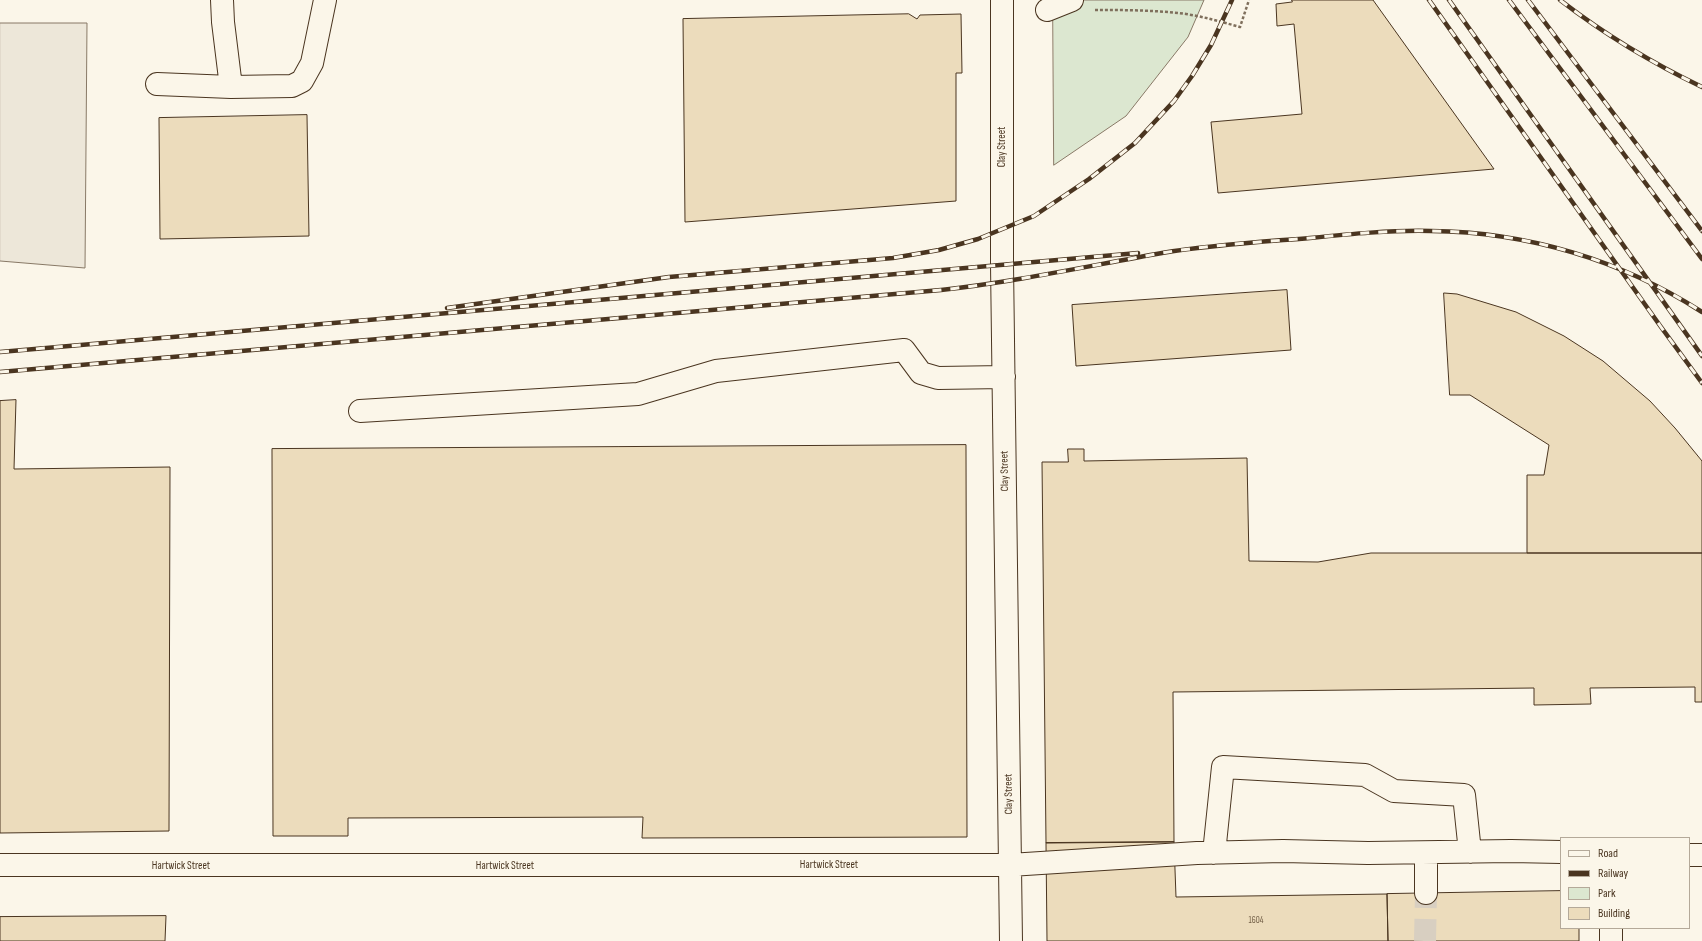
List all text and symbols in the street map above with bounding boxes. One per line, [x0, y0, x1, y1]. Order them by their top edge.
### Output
street label: Clay Street [995, 127, 1009, 167]
street label: Clay Street [998, 451, 1012, 491]
street label: Clay Street [1002, 774, 1016, 814]
legend [1560, 837, 1690, 929]
text: Road [1598, 846, 1618, 861]
street label: Hartwick Street [800, 858, 858, 872]
street label: Hartwick Street [152, 859, 210, 873]
street label: Hartwick Street [476, 859, 534, 873]
text: Railway [1598, 866, 1628, 881]
text: Park [1598, 886, 1616, 901]
text: Building [1598, 906, 1630, 921]
house number: 1604 [1249, 916, 1263, 926]

